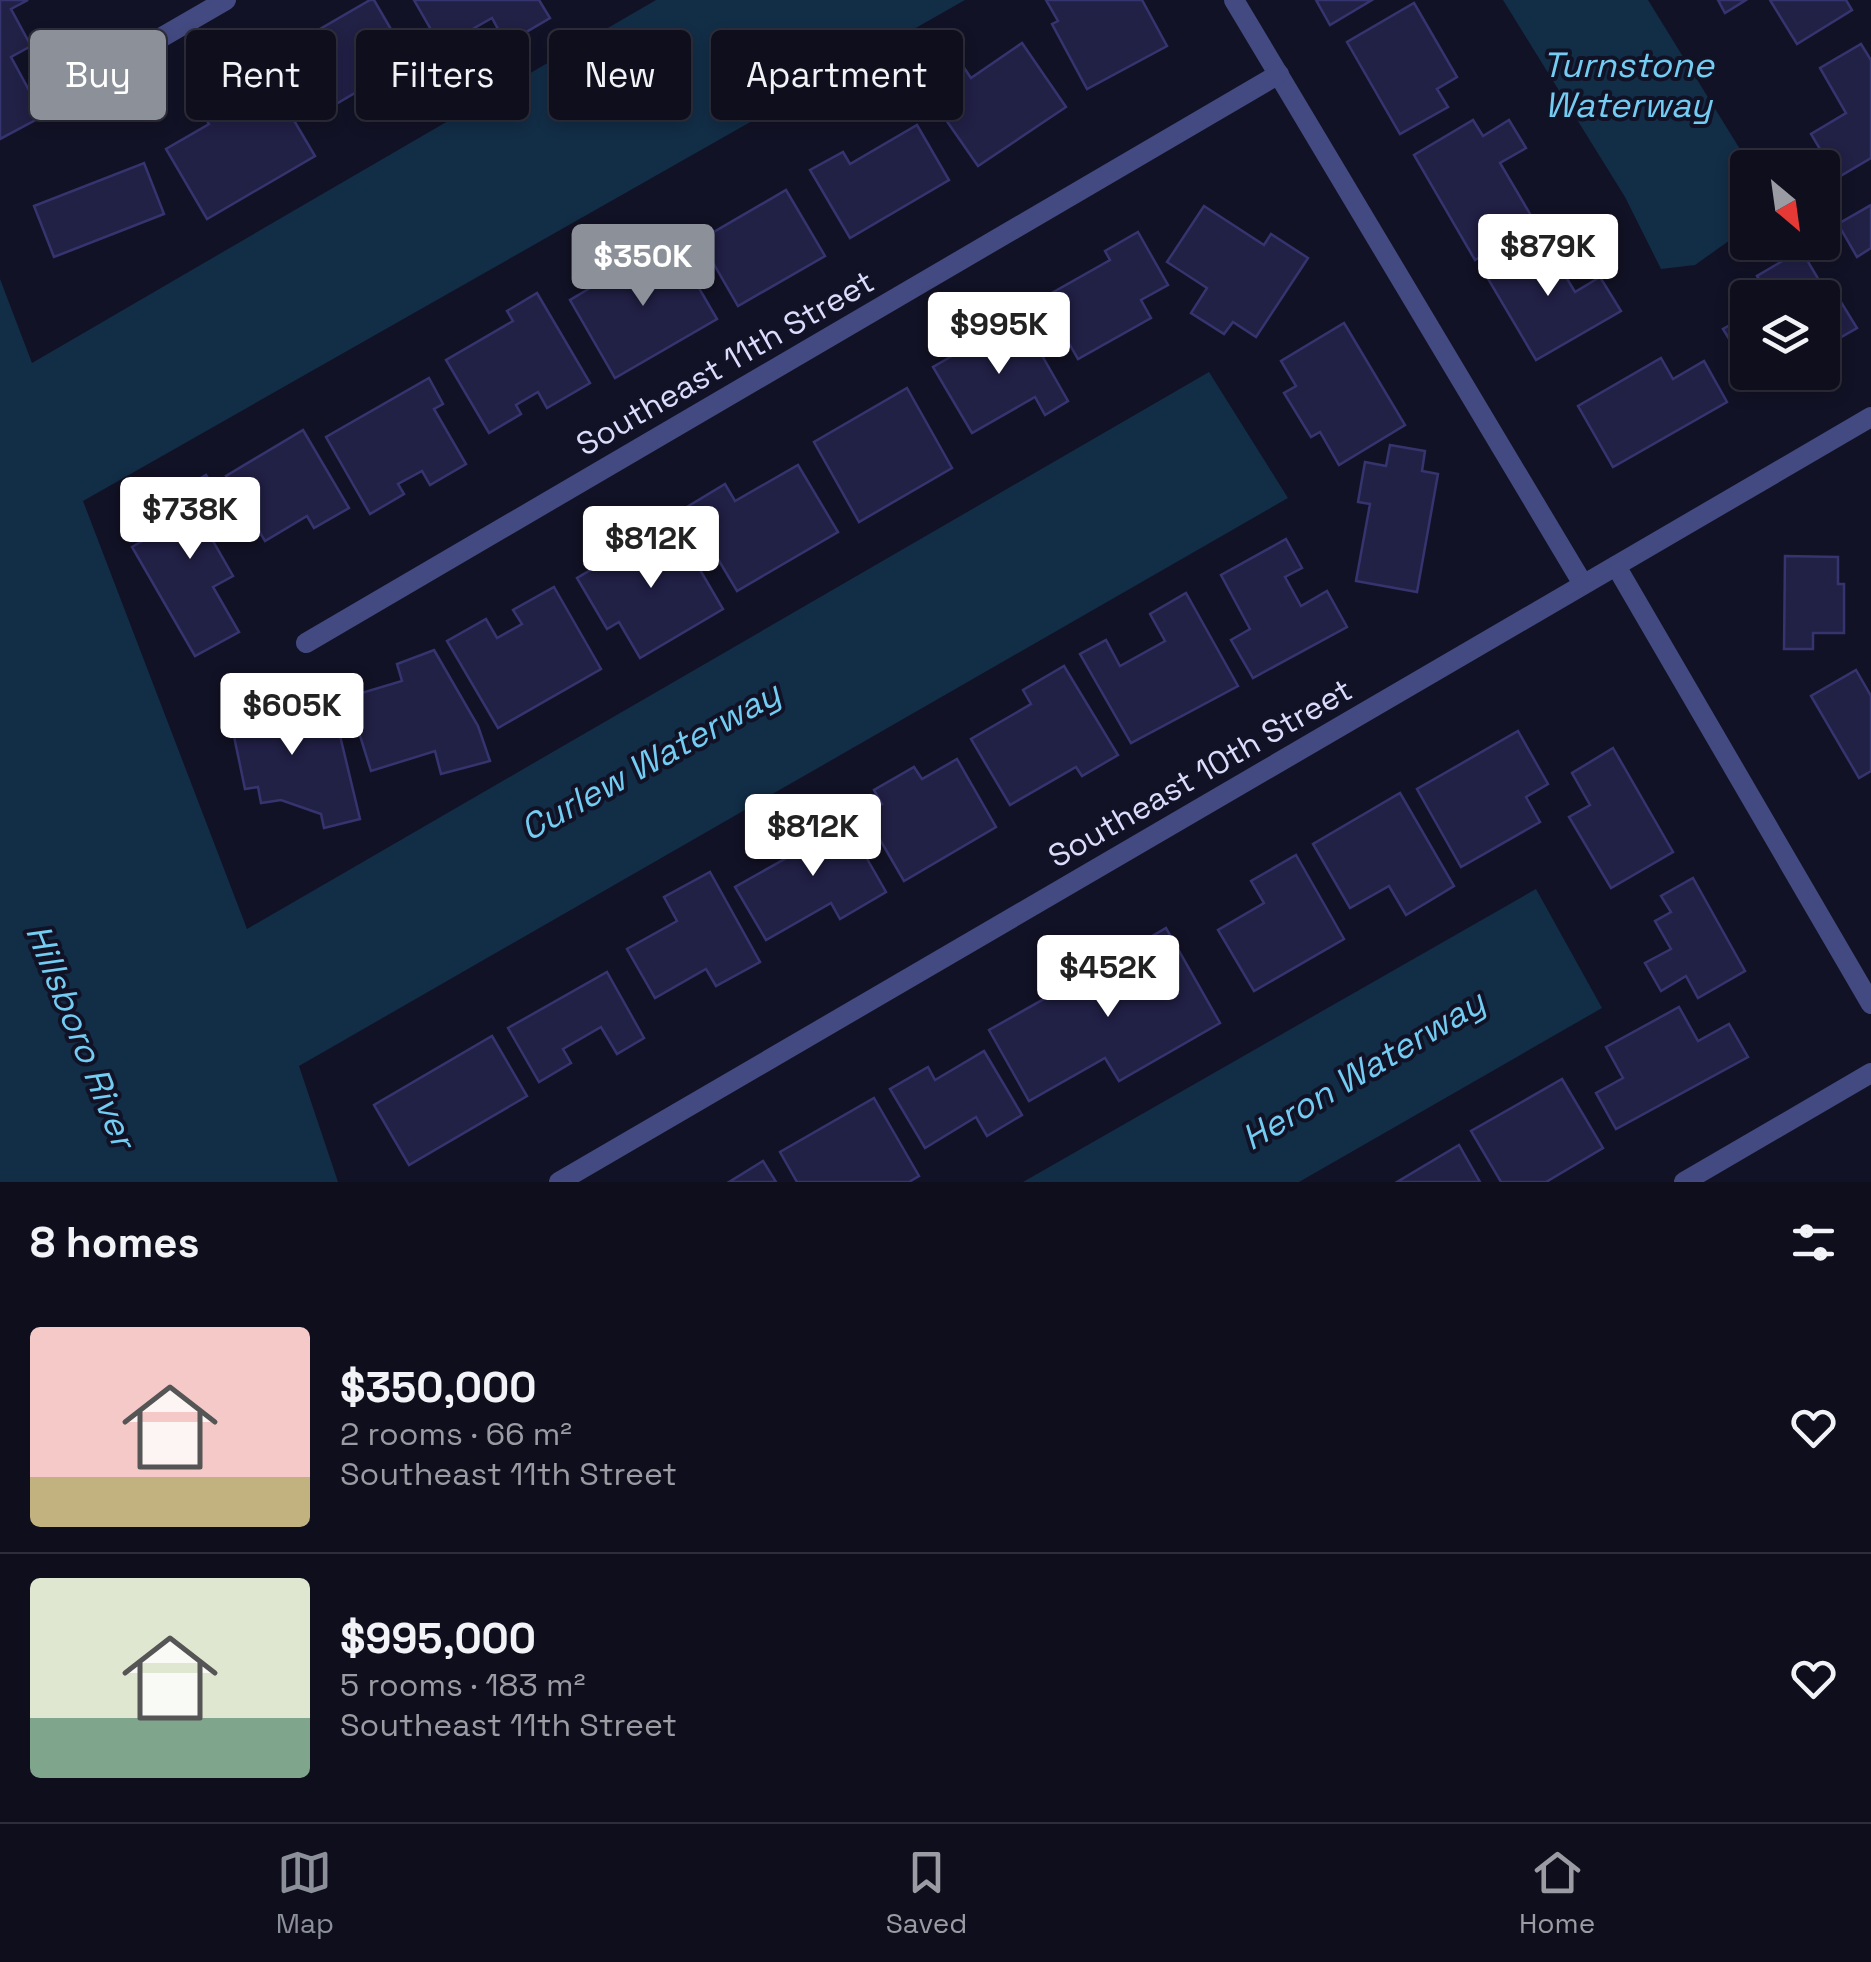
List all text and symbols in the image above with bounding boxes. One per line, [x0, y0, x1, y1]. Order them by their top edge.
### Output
chip: Buy [30, 30, 166, 120]
chip: Rent [186, 30, 336, 120]
chip: Filters [356, 30, 529, 120]
chip: New [549, 30, 691, 120]
chip: Apartment [711, 30, 963, 120]
water label: Turnstone Waterway [1542, 43, 1715, 127]
north arrow [1730, 150, 1840, 260]
map controls [1730, 150, 1840, 390]
pin: $879K [1478, 214, 1618, 299]
pin: $350K [573, 224, 713, 309]
text: $879K [1500, 226, 1596, 266]
text: $350K [594, 236, 692, 276]
street label: Southeast 11th Street [569, 261, 881, 465]
button: layers [1730, 280, 1840, 390]
pin: $995K [929, 292, 1069, 377]
text: $995K [950, 304, 1048, 344]
pin: $738K [120, 477, 260, 562]
text: $738K [142, 489, 238, 529]
pin: $812K [581, 506, 721, 591]
text: $812K [605, 518, 697, 558]
street label: Southeast 10th Street [1041, 670, 1359, 876]
water label: Curlew Waterway [512, 671, 789, 851]
pin: $605K [222, 673, 362, 758]
text: $605K [242, 685, 342, 725]
pin: $812K [743, 794, 883, 879]
text: $812K [767, 806, 859, 846]
water label: Hillsboro River [16, 918, 147, 1158]
pin: $452K [1038, 935, 1178, 1020]
text: $452K [1059, 947, 1157, 987]
water label: Heron Waterway [1234, 979, 1494, 1160]
icon: filters [1786, 1215, 1841, 1270]
text: 8 homes [30, 1216, 200, 1269]
text: $350,000 [340, 1361, 536, 1414]
icon: home [110, 1367, 230, 1487]
icon: heart [1786, 1400, 1841, 1455]
text: 2 rooms · 66 m² [340, 1414, 572, 1454]
text: Southeast 11th Street [340, 1454, 677, 1494]
text: $995,000 [340, 1612, 536, 1665]
icon: home [110, 1618, 230, 1738]
icon: heart [1786, 1651, 1841, 1706]
text: 5 rooms · 183 m² [340, 1665, 585, 1705]
text: Southeast 11th Street [340, 1705, 677, 1745]
tab: Map [276, 1845, 334, 1941]
tab: Saved [886, 1845, 967, 1941]
tab: Home [1519, 1845, 1595, 1941]

